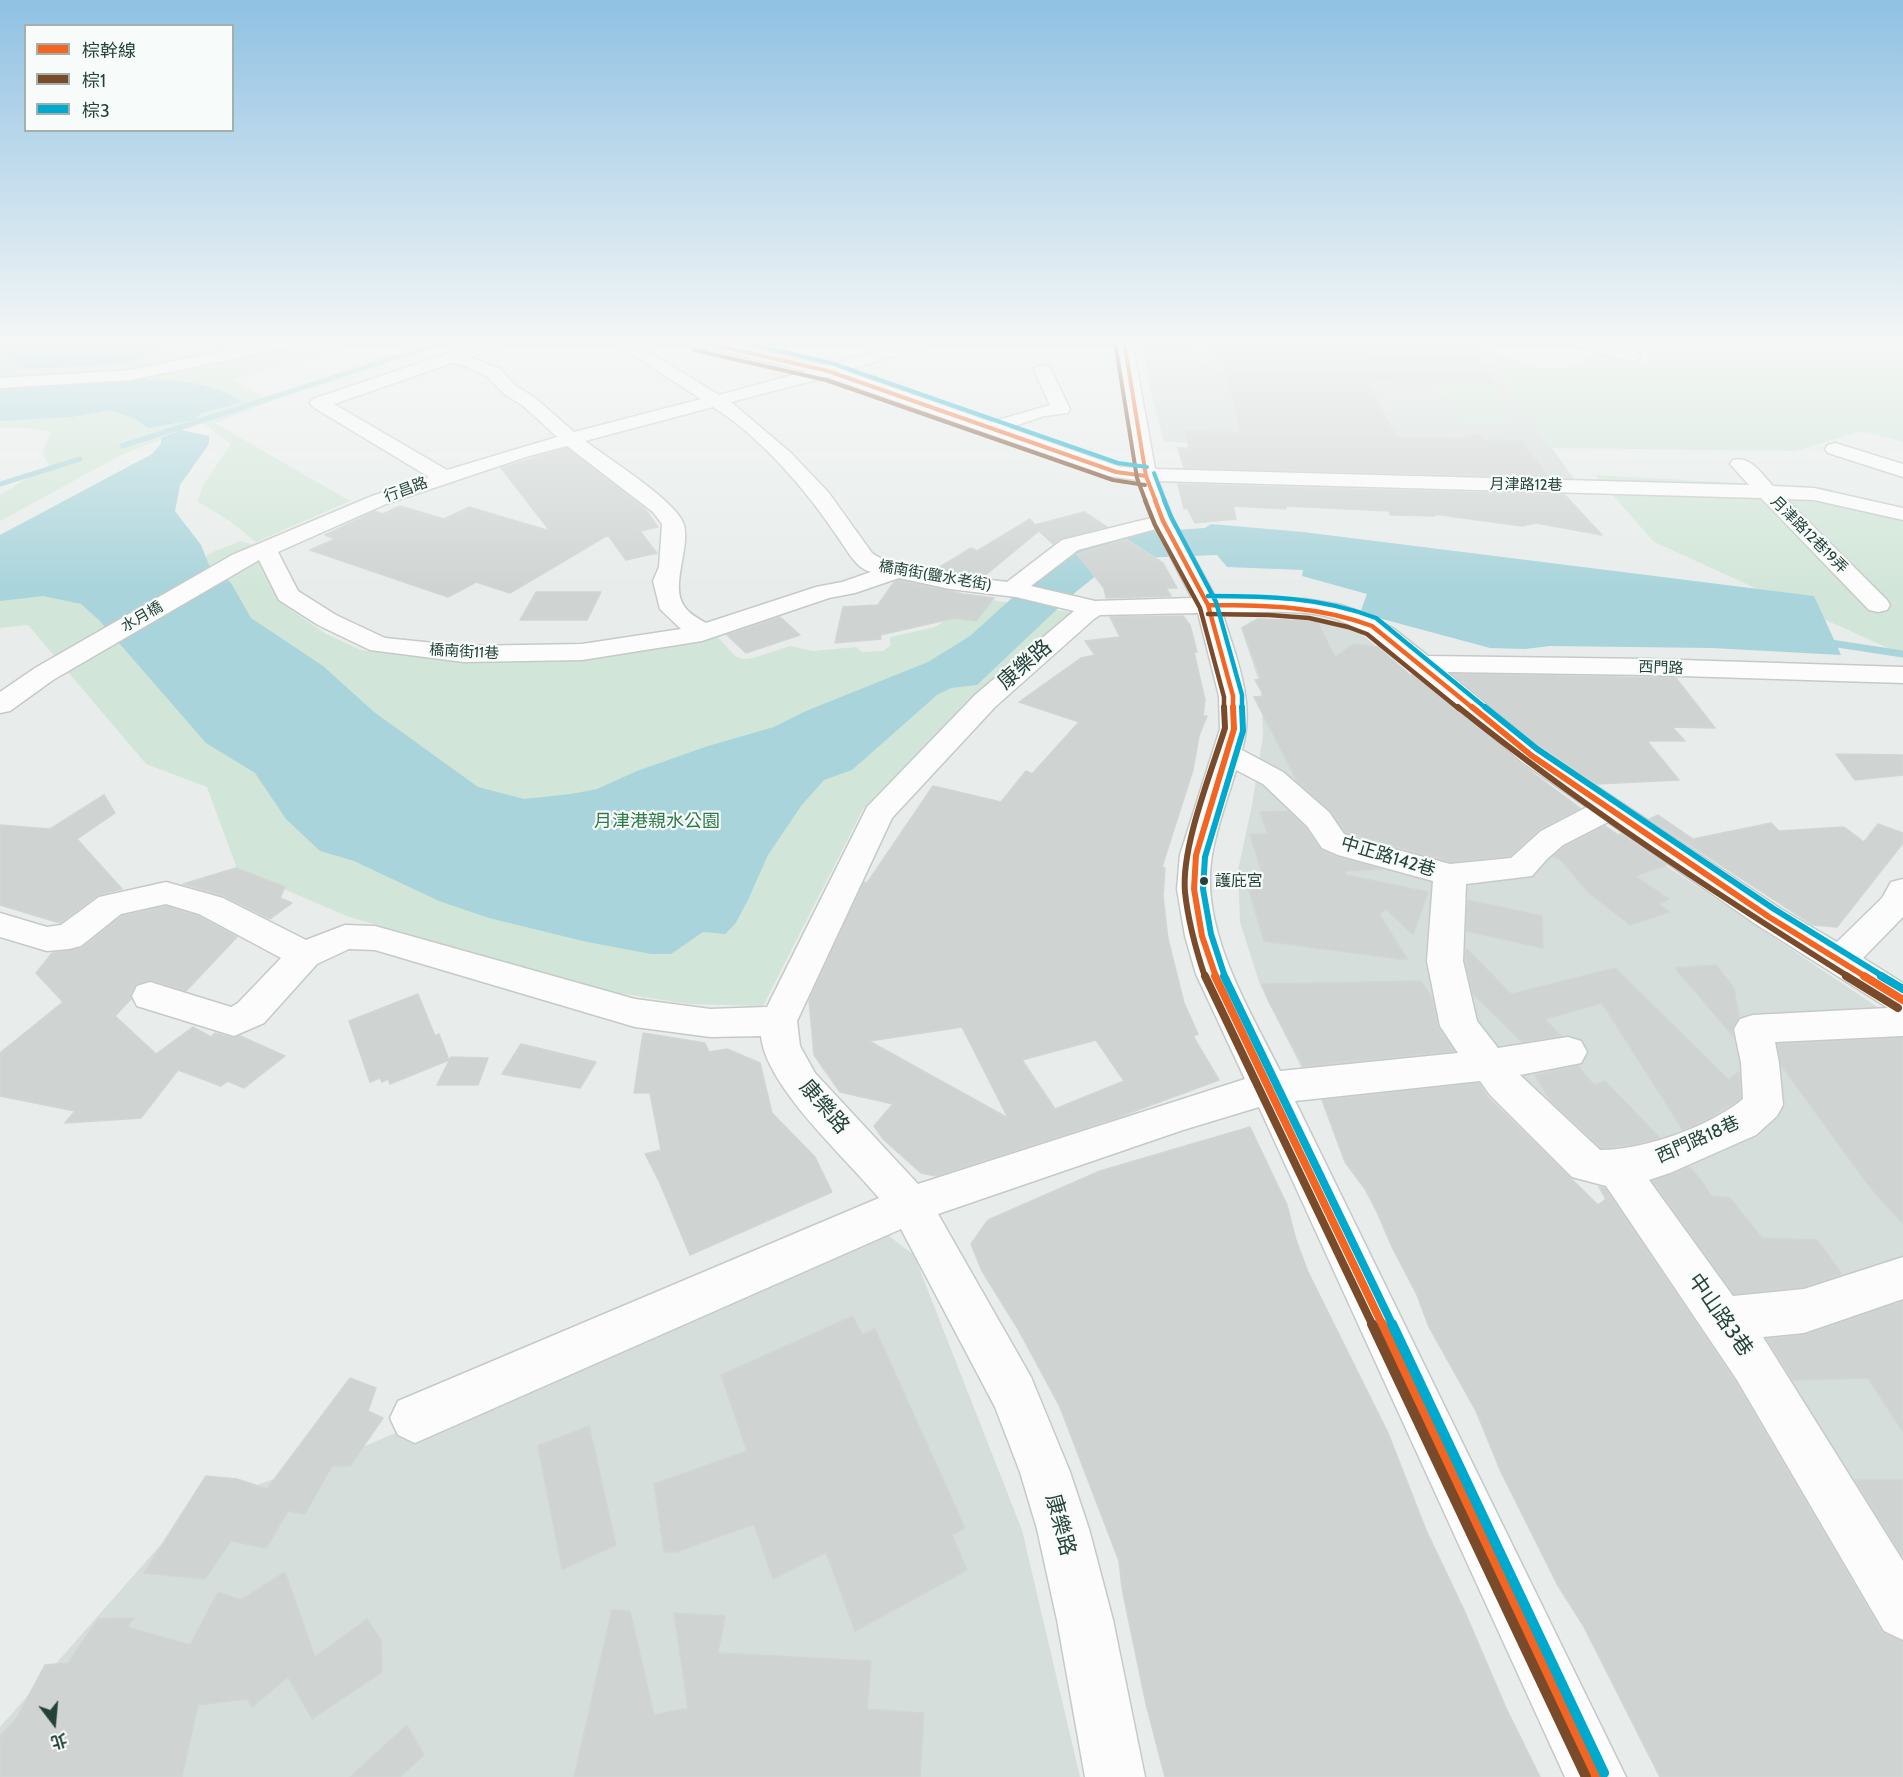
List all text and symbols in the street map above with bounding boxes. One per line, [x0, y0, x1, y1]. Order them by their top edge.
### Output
legend [24, 24, 234, 132]
text: 棕幹線 [82, 40, 136, 62]
text: 棕1 [82, 70, 106, 92]
text: 棕3 [82, 100, 110, 122]
street label: 行昌路 [382, 474, 430, 506]
street label: 月津路12巷 [1489, 475, 1563, 495]
street label: 月津路12巷19弄 [1767, 493, 1851, 577]
street label: 橋南街(鹽水老街) [877, 557, 993, 595]
street label: 水月橋 [118, 598, 166, 636]
street label: 康樂路 [993, 635, 1057, 695]
street label: 橋南街11巷 [429, 641, 499, 663]
street label: 西門路 [1638, 658, 1684, 678]
park label: 月津港親水公園 [594, 811, 720, 833]
street label: 中正路142巷 [1338, 832, 1438, 882]
place label: 護庇宮 [1215, 871, 1263, 891]
marker: 護庇宮 [1198, 875, 1210, 887]
street label: 康樂路 [794, 1075, 854, 1139]
street label: 西門路18巷 [1653, 1112, 1743, 1168]
street label: 中山路3巷 [1682, 1269, 1758, 1361]
street label: 康樂路 [1040, 1491, 1080, 1559]
north arrow [24, 1693, 84, 1753]
text: 北 [49, 1729, 69, 1752]

